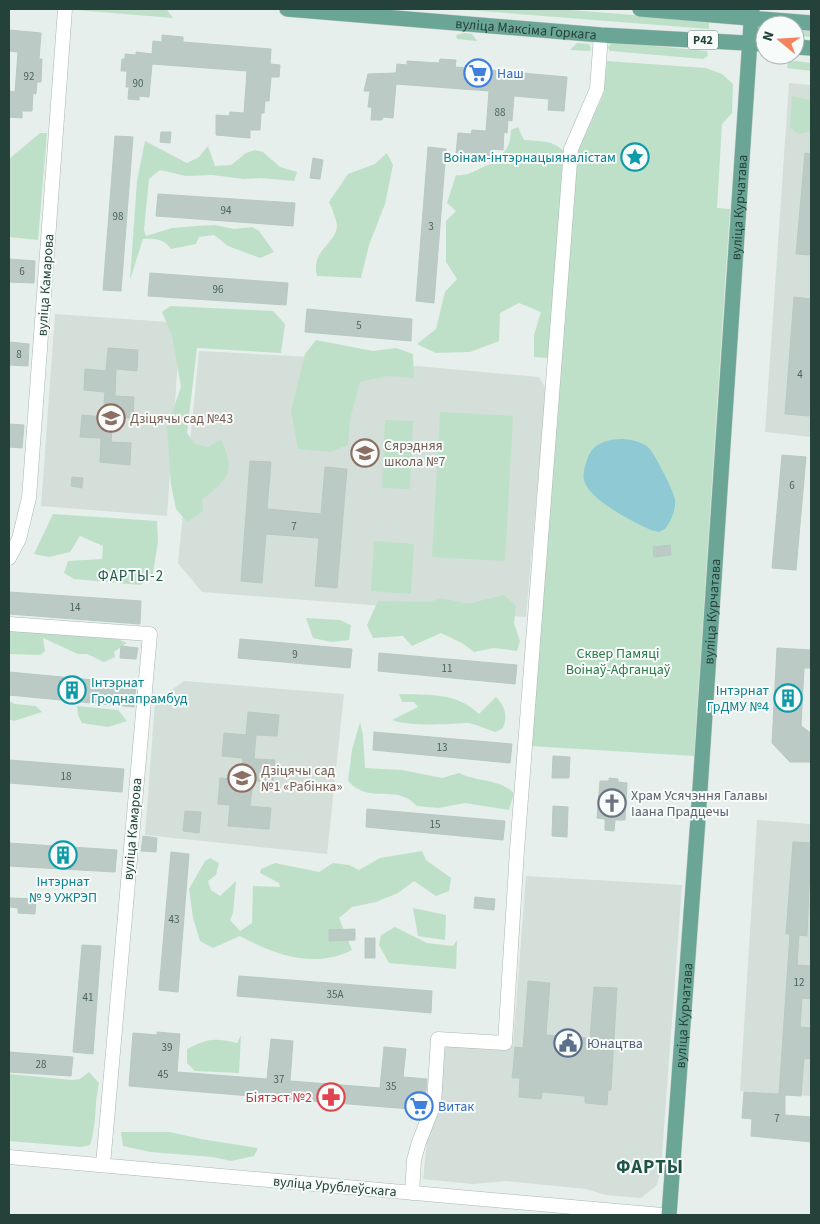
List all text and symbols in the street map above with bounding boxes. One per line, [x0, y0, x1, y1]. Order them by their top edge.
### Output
street label: вуліца Максіма Горкага [455, 14, 598, 46]
north arrow [755, 15, 805, 65]
text: N [758, 29, 780, 44]
road number: Р42 [688, 30, 718, 50]
supermarket icon: Наш [463, 58, 493, 88]
place label: Наш [497, 64, 524, 84]
house number: 92 [24, 69, 34, 84]
house number: 90 [133, 76, 143, 91]
house number: 88 [495, 105, 506, 120]
place icon: Воінам-інтэрнацыяналістам [620, 142, 650, 172]
place label: Воінам-інтэрнацыяналістам [443, 148, 616, 168]
street label: вуліца Курчатава [726, 154, 753, 261]
house number: 94 [221, 203, 232, 218]
house number: 98 [113, 209, 124, 224]
house number: 3 [428, 219, 434, 234]
street label: вуліца Камарова [32, 233, 60, 337]
house number: 6 [19, 264, 25, 279]
house number: 96 [213, 282, 224, 297]
house number: 5 [356, 318, 362, 333]
house number: 8 [16, 347, 22, 362]
house number: 4 [797, 367, 803, 382]
school or university icon: Дзіцячы сад №43 [96, 403, 126, 433]
place label: Дзіцячы сад №43 [130, 409, 233, 429]
place label: Сярэдняя школа №7 [384, 436, 446, 472]
school or university icon: Сярэдняя школа №7 [350, 438, 380, 468]
house number: 6 [789, 478, 795, 493]
house number: 7 [291, 519, 297, 534]
street label: вуліца Курчатава [699, 558, 726, 665]
district label: ФАРТЫ-2 [98, 566, 164, 587]
house number: 14 [70, 600, 81, 615]
park label: Сквер Памяці Воінаў-Афганцаў [566, 644, 671, 680]
house number: 9 [292, 647, 298, 662]
house number: 11 [442, 661, 452, 676]
place label: Інтэрнат Гроднапрамбуд [91, 673, 188, 709]
building icon: Інтэрнат Гроднапрамбуд [57, 675, 87, 705]
place label: Інтэрнат ГрДМУ №4 [707, 681, 770, 717]
building icon: Інтэрнат ГрДМУ №4 [773, 683, 803, 713]
house number: 13 [437, 740, 447, 755]
place label: Дзіцячы сад №1 «Рабінка» [261, 761, 342, 797]
school or university icon: Дзіцячы сад №1 «Рабінка» [227, 763, 257, 793]
house number: 18 [61, 769, 72, 784]
street label: вуліца Камарова [119, 777, 147, 881]
place label: Храм Усячэння Галавы Іаана Прадцечы [631, 786, 768, 822]
church icon: Храм Усячэння Галавы Іаана Прадцечы [597, 788, 627, 818]
house number: 15 [430, 817, 440, 832]
building icon: Інтэрнат № 9 УЖРЭП [48, 840, 78, 870]
place label: Інтэрнат № 9 УЖРЭП [29, 872, 97, 908]
house number: 43 [169, 912, 179, 927]
street label: вуліца Курчатава [671, 962, 698, 1069]
house number: 12 [794, 975, 804, 990]
house number: 35А [327, 987, 343, 1002]
house number: 41 [83, 990, 93, 1005]
public building icon: Юнацтва [553, 1028, 583, 1058]
place label: Юнацтва [587, 1034, 643, 1054]
house number: 39 [162, 1040, 172, 1055]
house number: 28 [36, 1057, 47, 1072]
house number: 45 [158, 1067, 168, 1082]
house number: 37 [274, 1072, 284, 1087]
house number: 35 [386, 1079, 396, 1094]
pharmacy icon: Біятэст №2 [316, 1082, 346, 1112]
place label: Біятэст №2 [246, 1088, 312, 1108]
supermarket icon: Витак [404, 1091, 434, 1121]
place label: Витак [438, 1097, 474, 1117]
house number: 7 [774, 1111, 780, 1126]
district label: ФАРТЫ [616, 1154, 684, 1181]
street label: вуліца Урублеўскага [272, 1172, 398, 1202]

